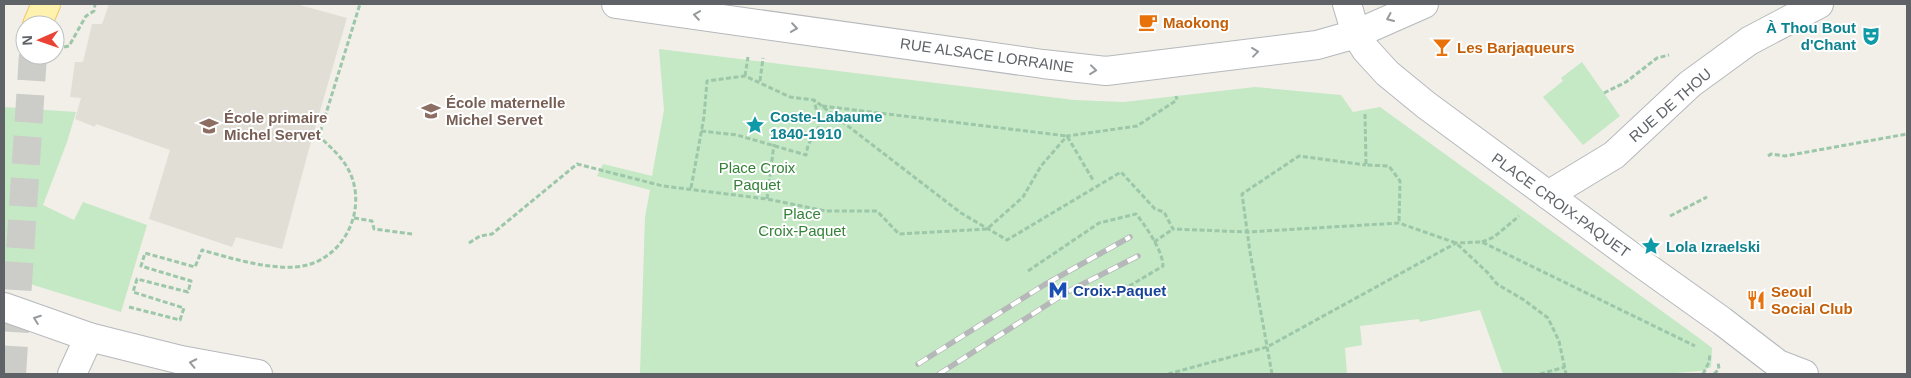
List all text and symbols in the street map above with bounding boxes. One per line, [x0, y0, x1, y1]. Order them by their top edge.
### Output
one-way arrow [693, 10, 701, 21]
cafe icon: Maokong [1137, 11, 1159, 33]
one-way arrow [1386, 12, 1395, 23]
place label: Maokong [1163, 14, 1229, 31]
north arrow [15, 15, 65, 65]
place label: À Thou Bout d'Chant [1766, 19, 1856, 53]
one-way arrow [790, 22, 798, 33]
theatre icon: À Thou Bout d'Chant [1860, 25, 1882, 47]
street label: RUE ALSACE LORRAINE [899, 34, 1075, 76]
text: N [19, 35, 35, 46]
bar icon: Les Barjaqueurs [1431, 36, 1453, 58]
place label: Les Barjaqueurs [1457, 39, 1575, 56]
one-way arrow [1251, 47, 1259, 58]
one-way arrow [1090, 64, 1098, 75]
street label: RUE DE THOU [1626, 65, 1714, 145]
place label: École maternelle Michel Servet [446, 94, 565, 128]
school or university icon: École maternelle Michel Servet [420, 100, 442, 122]
place label: Coste-Labaume 1840-1910 [770, 108, 883, 142]
place label: École primaire Michel Servet [224, 109, 327, 143]
place icon: Coste-Labaume 1840-1910 [744, 114, 766, 136]
school or university icon: École primaire Michel Servet [198, 115, 220, 137]
street label: PLACE CROIX-PAQUET [1489, 149, 1633, 261]
park label: Place Croix Paquet [719, 159, 796, 193]
park label: Place Croix-Paquet [758, 205, 847, 239]
place icon: Lola Izraelski [1640, 235, 1662, 257]
place label: Lola Izraelski [1666, 238, 1760, 255]
metro station icon: Croix-Paquet [1047, 279, 1069, 301]
place label: Croix-Paquet [1073, 282, 1166, 299]
place label: Seoul Social Club [1771, 283, 1853, 317]
restaurant icon: Seoul Social Club [1745, 289, 1767, 311]
one-way arrow [33, 315, 42, 325]
one-way arrow [189, 358, 198, 369]

